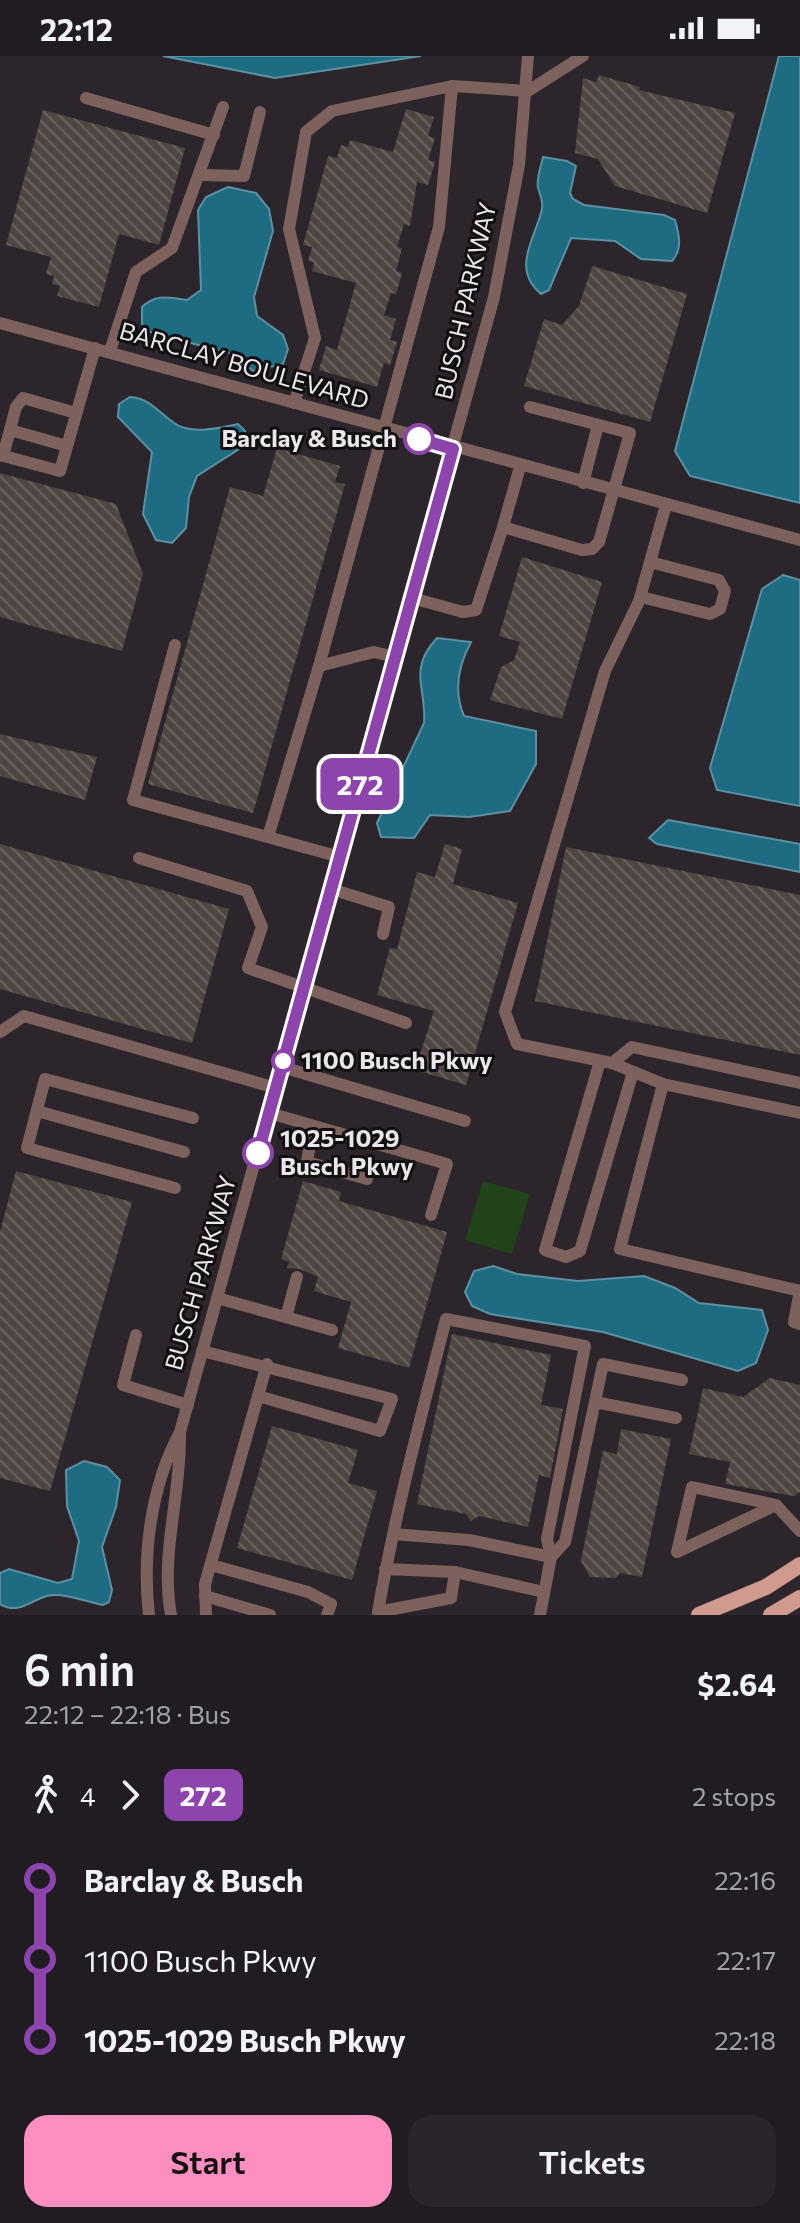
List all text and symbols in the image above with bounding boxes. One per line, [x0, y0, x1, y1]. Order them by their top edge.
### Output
text: 22:12 [40, 10, 113, 47]
street label: BUSCH PARKWAY [428, 199, 501, 402]
street label: BARCLAY BOULEVARD [116, 315, 373, 414]
place label: Barclay & Busch [221, 423, 397, 452]
marker: Barclay & Busch [404, 424, 434, 454]
line badge: 272 [314, 758, 406, 810]
text: 272 [336, 767, 384, 801]
place label: 1100 Busch Pkwy [301, 1045, 493, 1074]
marker: 1100 Busch Pkwy [272, 1050, 294, 1072]
place label: 1025-1029 Busch Pkwy [280, 1123, 413, 1180]
marker: 1025-1029 Busch Pkwy [243, 1138, 273, 1168]
street label: BUSCH PARKWAY [158, 1171, 241, 1373]
text: 6 min [24, 1641, 135, 1695]
text: $2.64 [697, 1665, 776, 1702]
text: 22:12 – 22:18 · Bus [24, 1698, 231, 1729]
icon: walk [24, 1773, 68, 1817]
icon: forward [108, 1773, 152, 1817]
text: 272 [180, 1778, 227, 1812]
text: 4 [80, 1780, 96, 1811]
text: 2 stops [692, 1780, 776, 1811]
text: Barclay & Busch [84, 1861, 303, 1898]
text: 22:16 [714, 1864, 776, 1895]
text: 1100 Busch Pkwy [84, 1941, 317, 1978]
text: 22:17 [716, 1944, 776, 1975]
text: 1025-1029 Busch Pkwy [84, 2021, 406, 2058]
text: 22:18 [714, 2024, 776, 2055]
button: Start [24, 2115, 392, 2207]
button: Tickets [408, 2115, 776, 2207]

